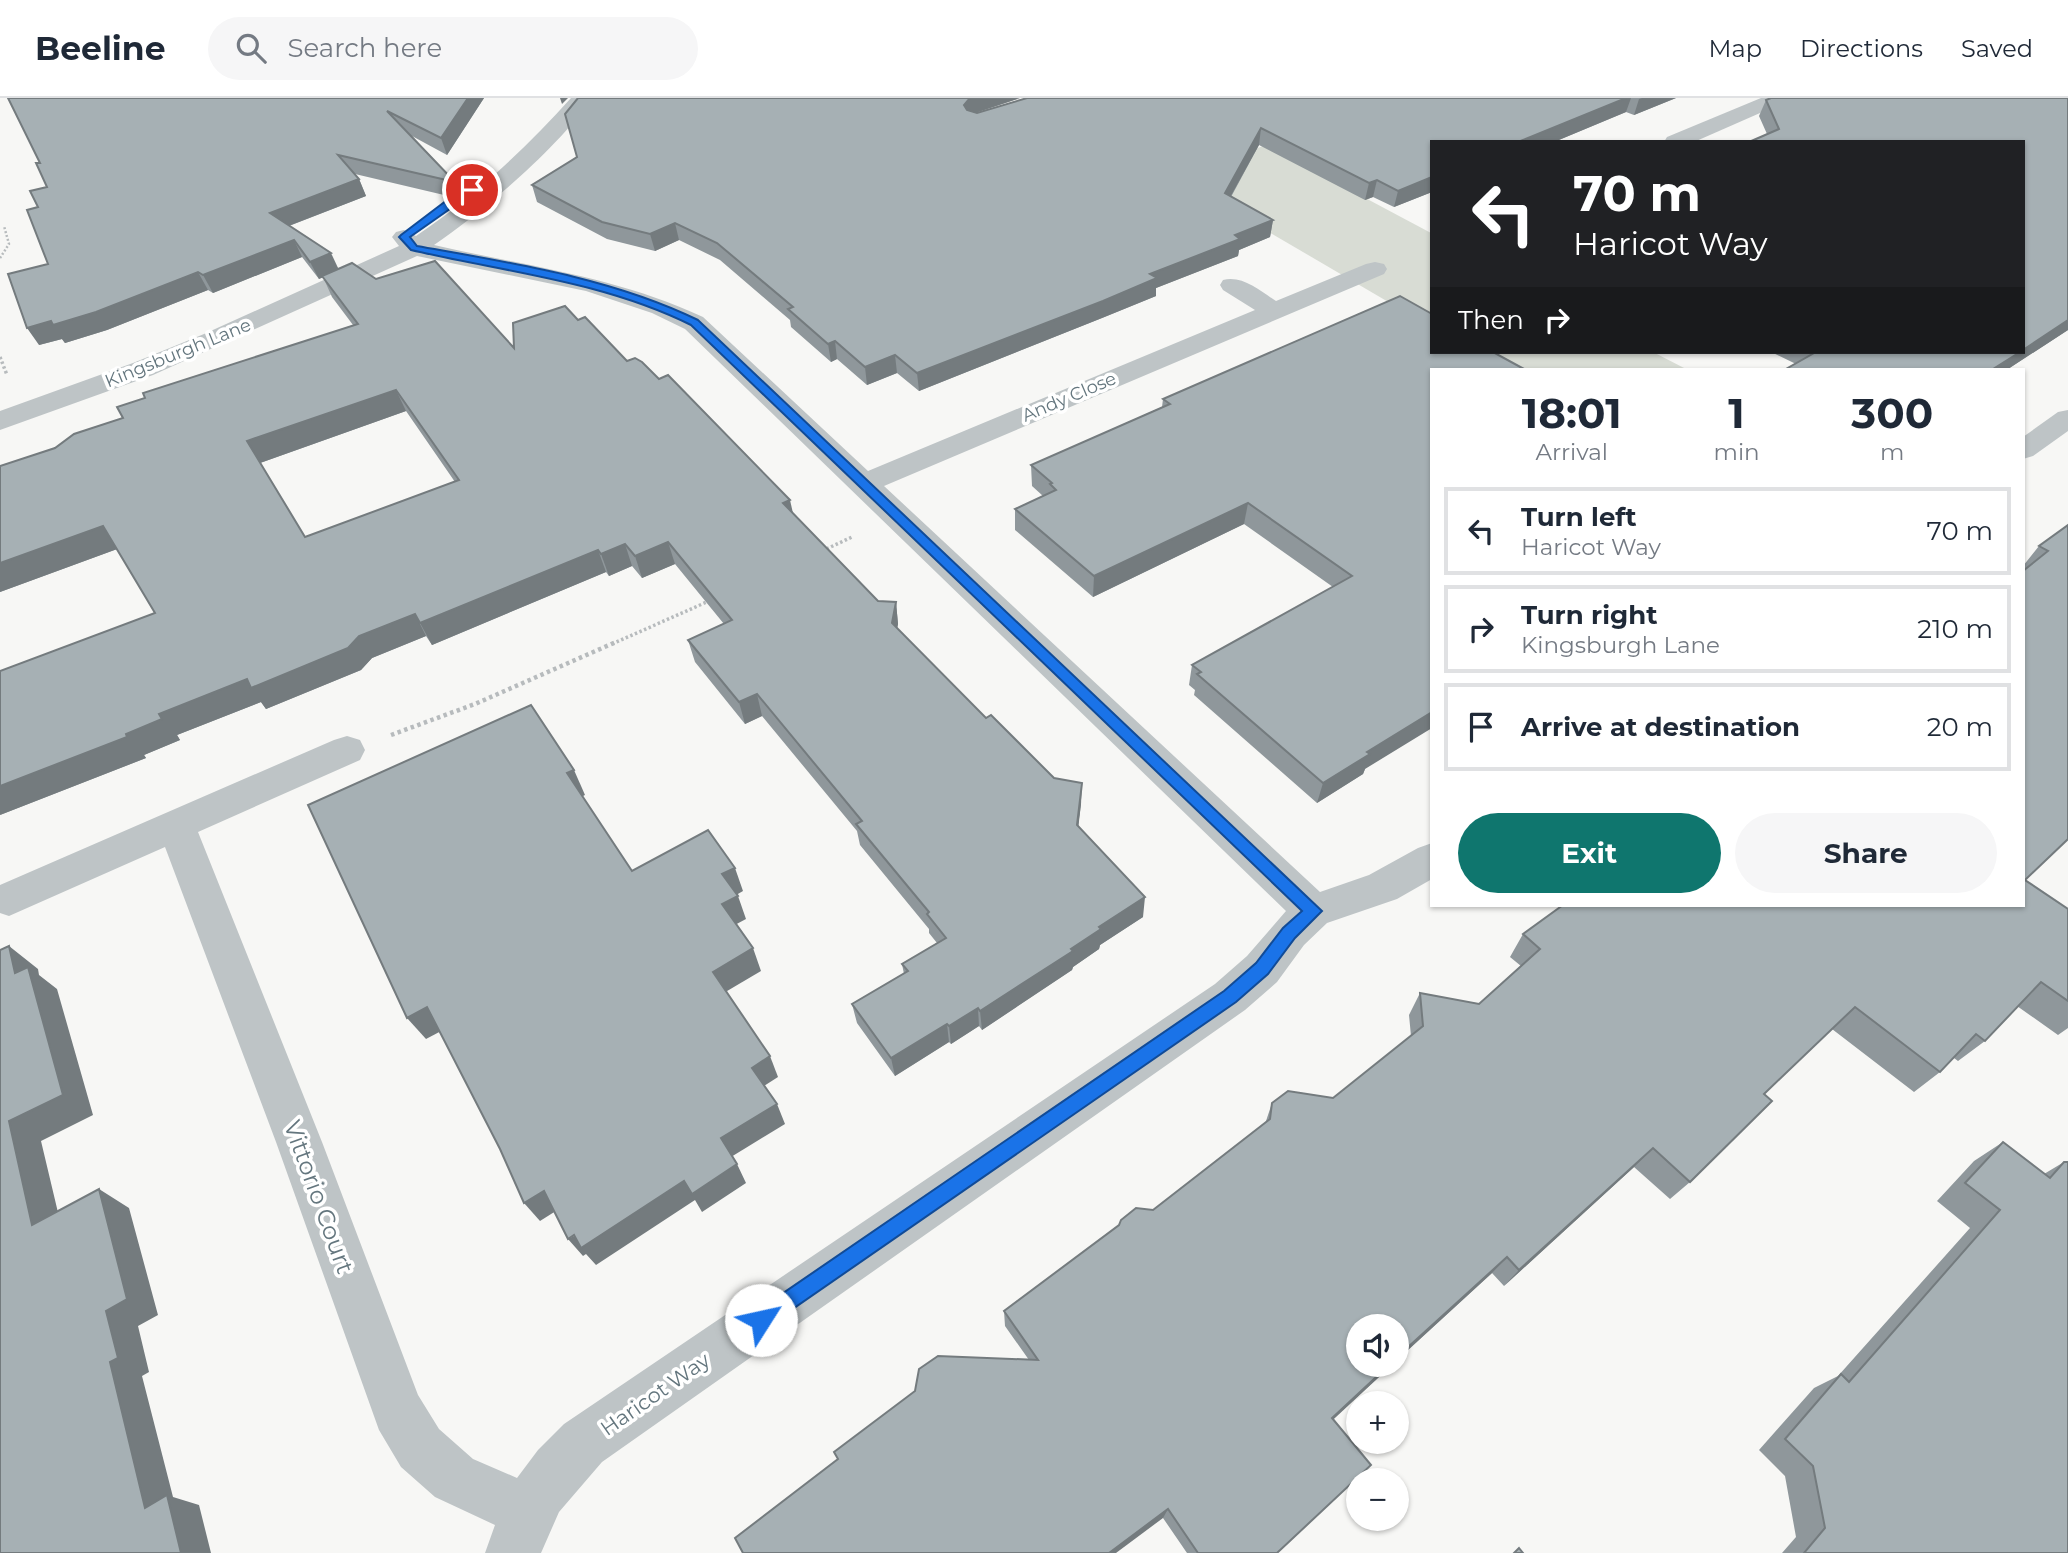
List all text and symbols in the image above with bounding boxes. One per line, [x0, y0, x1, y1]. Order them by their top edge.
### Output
search box [208, 17, 698, 80]
text: Beeline [35, 28, 166, 68]
icon: search [232, 29, 270, 67]
text: Search here [288, 32, 442, 64]
text: Map [1709, 34, 1762, 63]
text: Directions [1800, 34, 1923, 63]
text: Saved [1961, 34, 2033, 63]
pin [442, 160, 502, 220]
text: 70 m [1573, 164, 1701, 223]
icon: left [1458, 168, 1549, 259]
icon: arrive [453, 171, 491, 209]
text: Haricot Way [1573, 224, 1768, 263]
icon: right [1538, 301, 1576, 339]
text: Then [1458, 304, 1524, 336]
street label: Kingsburgh Lane [102, 314, 254, 392]
street label: Andy Close [1019, 367, 1120, 427]
text: 18:01 [1522, 387, 1622, 439]
text: 1 [1728, 387, 1745, 439]
text: 300 [1851, 387, 1933, 439]
text: Arrival [1535, 438, 1608, 466]
text: min [1713, 438, 1760, 466]
text: m [1880, 438, 1905, 466]
text: Turn left [1521, 501, 1637, 533]
icon: left [1462, 512, 1500, 550]
text: 70 m [1927, 515, 1993, 547]
text: Haricot Way [1521, 533, 1661, 561]
text: Turn right [1521, 599, 1657, 631]
icon: right [1462, 610, 1500, 648]
text: 210 m [1917, 613, 1993, 645]
text: Kingsburgh Lane [1521, 631, 1720, 659]
icon: arrive [1462, 708, 1500, 746]
text: Arrive at destination [1521, 711, 1800, 743]
text: 20 m [1927, 711, 1993, 743]
button: Exit [1458, 813, 1721, 893]
button: Share [1735, 813, 1997, 893]
street label: Vittorio Court [278, 1116, 360, 1278]
position arrow [724, 1283, 798, 1357]
map controls [1346, 1314, 1409, 1531]
button: sound [1346, 1314, 1409, 1377]
street label: Haricot Way [596, 1347, 715, 1441]
button: + [1346, 1391, 1409, 1454]
button: − [1346, 1468, 1409, 1531]

